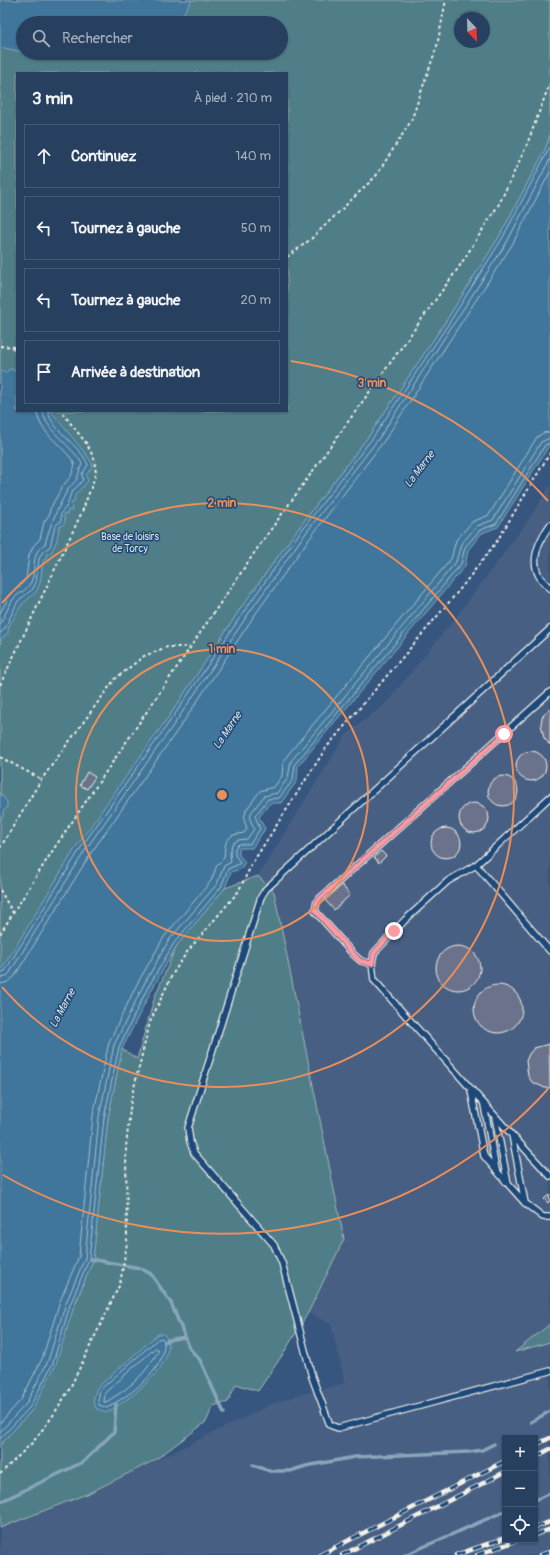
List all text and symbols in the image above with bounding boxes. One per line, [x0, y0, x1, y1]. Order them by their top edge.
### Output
north arrow [454, 12, 490, 48]
search box [16, 16, 288, 60]
icon: search [30, 27, 52, 49]
text: Rechercher [62, 29, 133, 48]
text: 3 min [32, 88, 73, 109]
text: À pied · 210 m [194, 90, 272, 106]
icon: ahead [33, 145, 55, 167]
text: Continuez [71, 147, 136, 166]
text: 140 m [235, 148, 271, 164]
icon: left [33, 217, 55, 239]
text: Tournez à gauche [71, 219, 181, 238]
text: 50 m [241, 220, 271, 236]
icon: left [33, 289, 55, 311]
text: Tournez à gauche [71, 291, 181, 310]
text: 20 m [240, 292, 271, 308]
icon: arrive [33, 361, 55, 383]
text: Arrivée à destination [71, 363, 200, 382]
text: 3 min [358, 376, 387, 391]
water label: La Marne [401, 447, 438, 490]
text: 2 min [208, 496, 237, 511]
park label: Base de loisirs de Torcy [101, 531, 159, 555]
text: 1 min [209, 642, 236, 657]
water label: La Marne [210, 708, 246, 751]
route start [495, 725, 513, 743]
centre of rings [215, 788, 229, 802]
route end [385, 922, 403, 940]
water label: La Marne [47, 985, 79, 1030]
map controls [502, 1435, 538, 1543]
button: + [502, 1435, 538, 1471]
button: − [502, 1471, 538, 1507]
button: locate [502, 1507, 538, 1543]

